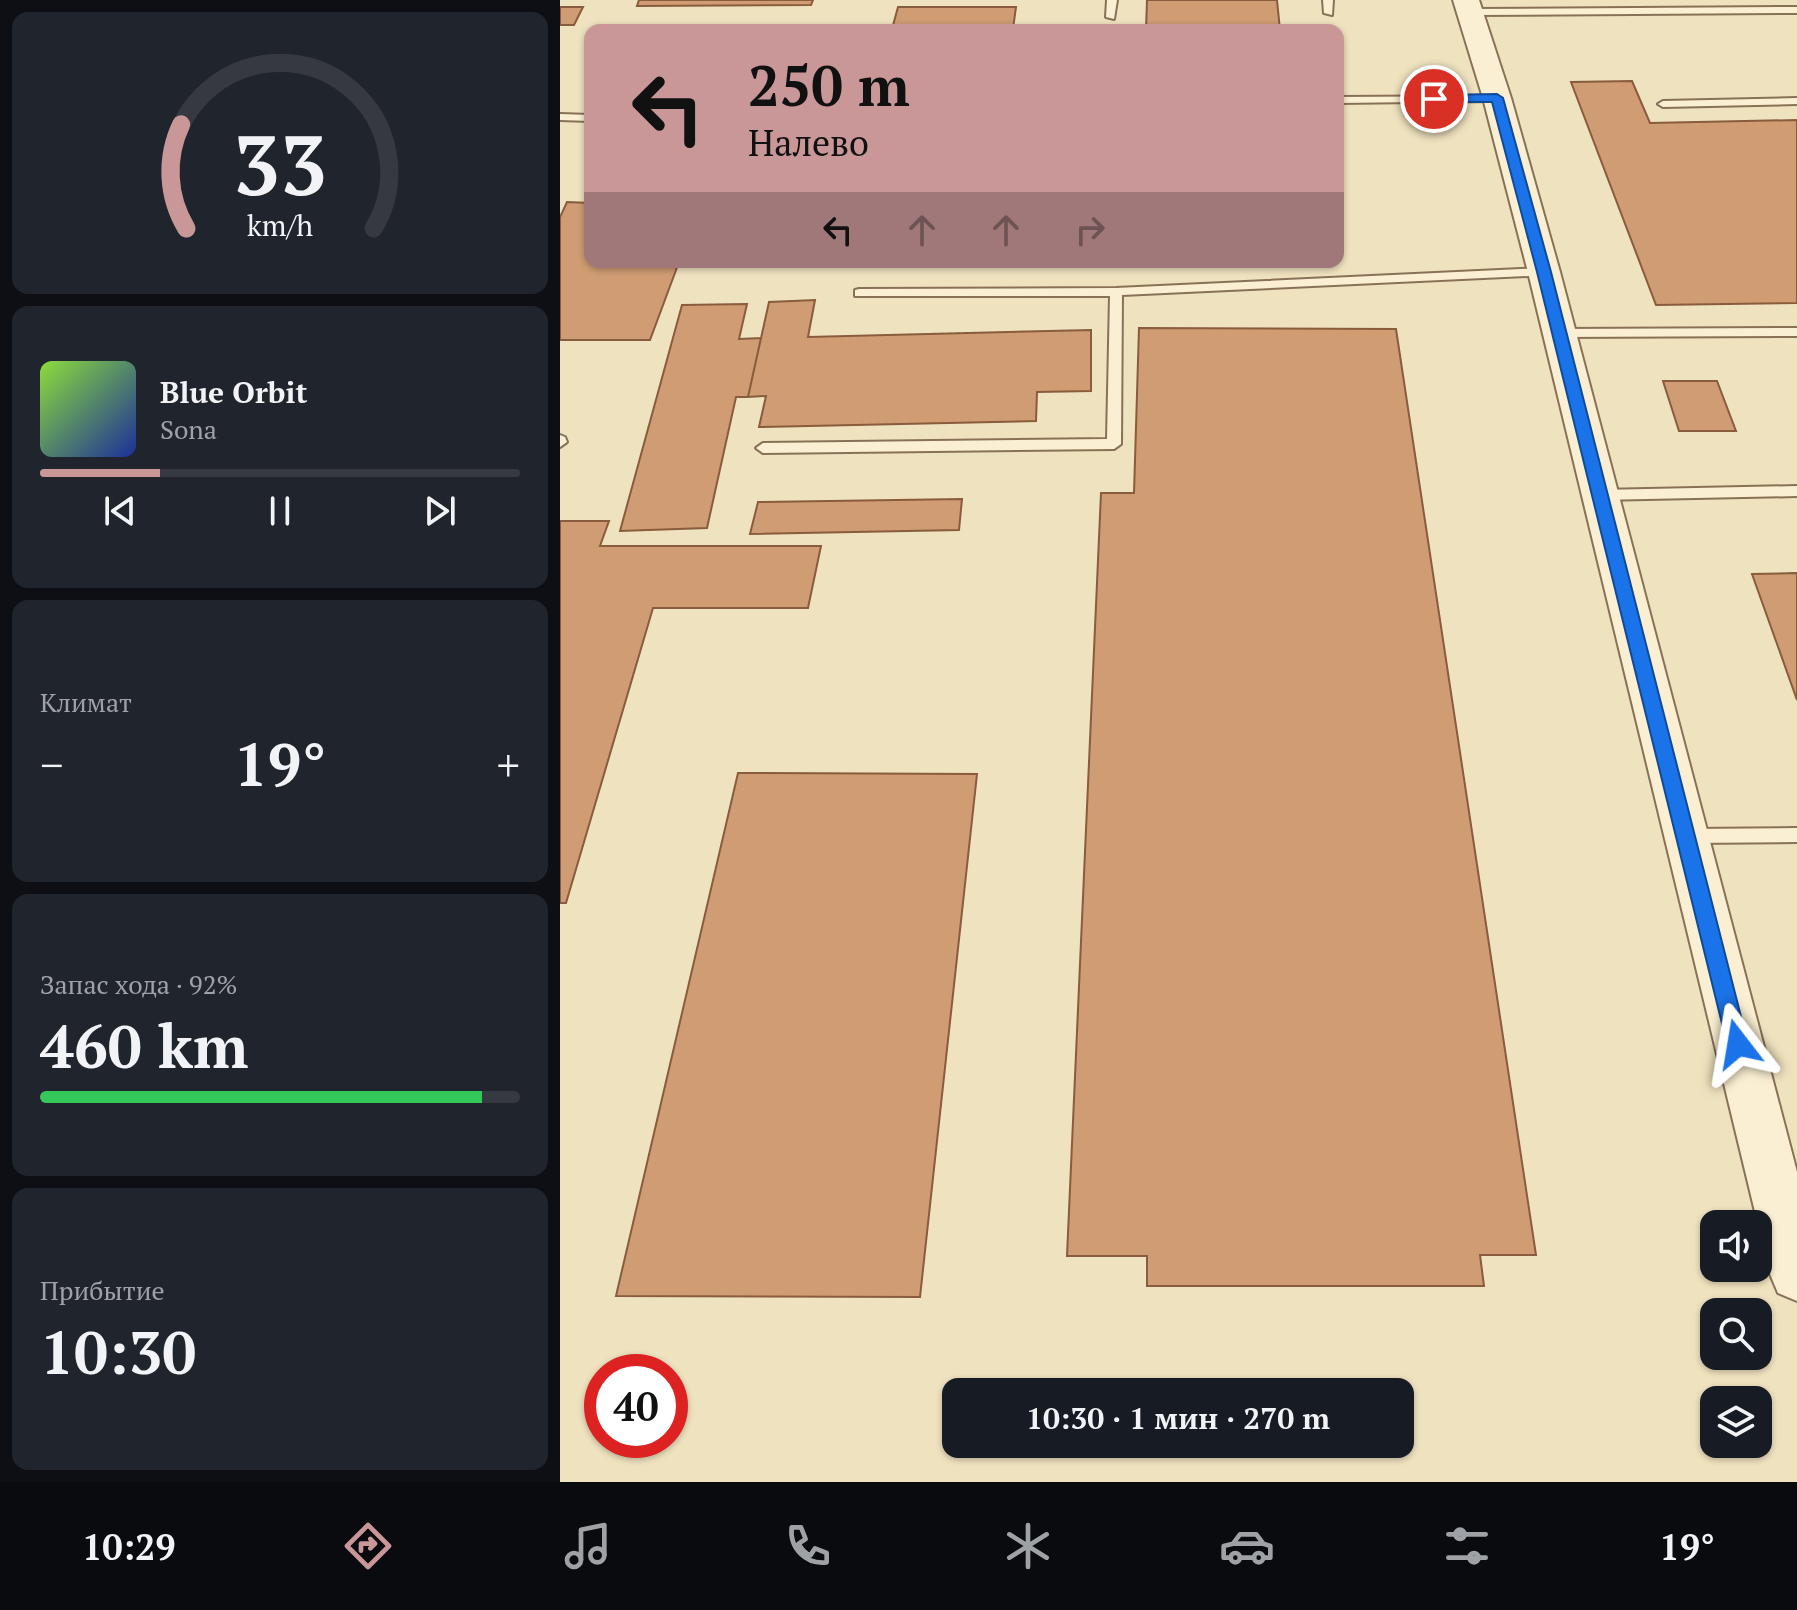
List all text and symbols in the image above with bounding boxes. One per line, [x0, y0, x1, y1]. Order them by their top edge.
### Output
text: 250 m [748, 48, 910, 122]
icon: left [616, 56, 720, 160]
pin [1400, 65, 1468, 133]
icon: arrive [1412, 77, 1456, 121]
text: 33 [233, 109, 327, 219]
text: Налево [748, 119, 869, 166]
text: km/h [247, 206, 313, 244]
icon: left [816, 208, 860, 252]
icon: ahead [900, 208, 944, 252]
icon: ahead [984, 208, 1028, 252]
icon: right [1068, 208, 1112, 252]
text: Blue Orbit [160, 372, 307, 412]
text: Sona [160, 412, 217, 446]
icon: previous [98, 489, 142, 533]
icon: pause [258, 489, 302, 533]
icon: next [418, 489, 462, 533]
text: Климат [40, 685, 132, 719]
text: 19° [234, 724, 326, 803]
text: − [40, 735, 63, 794]
text: + [497, 735, 520, 794]
text: Запас хода · 92% [40, 967, 238, 1001]
position arrow [1696, 1002, 1780, 1086]
text: 460 km [40, 1006, 248, 1085]
map controls [1700, 1210, 1772, 1458]
button: sound [1700, 1210, 1772, 1282]
text: Прибытие [40, 1273, 165, 1307]
button: search [1700, 1298, 1772, 1370]
text: 10:30 [40, 1312, 196, 1391]
speed limit sign: 40 [584, 1354, 688, 1458]
button: layers [1700, 1386, 1772, 1458]
text: 10:30 · 1 мин · 270 m [1026, 1398, 1330, 1438]
icon: directions [340, 1518, 396, 1574]
icon: music [560, 1518, 616, 1574]
icon: phone [780, 1518, 836, 1574]
icon: climate [1000, 1518, 1056, 1574]
icon: car [1219, 1518, 1275, 1574]
icon: filters [1439, 1518, 1495, 1574]
text: 10:29 [82, 1523, 176, 1570]
text: 19° [1659, 1523, 1715, 1570]

